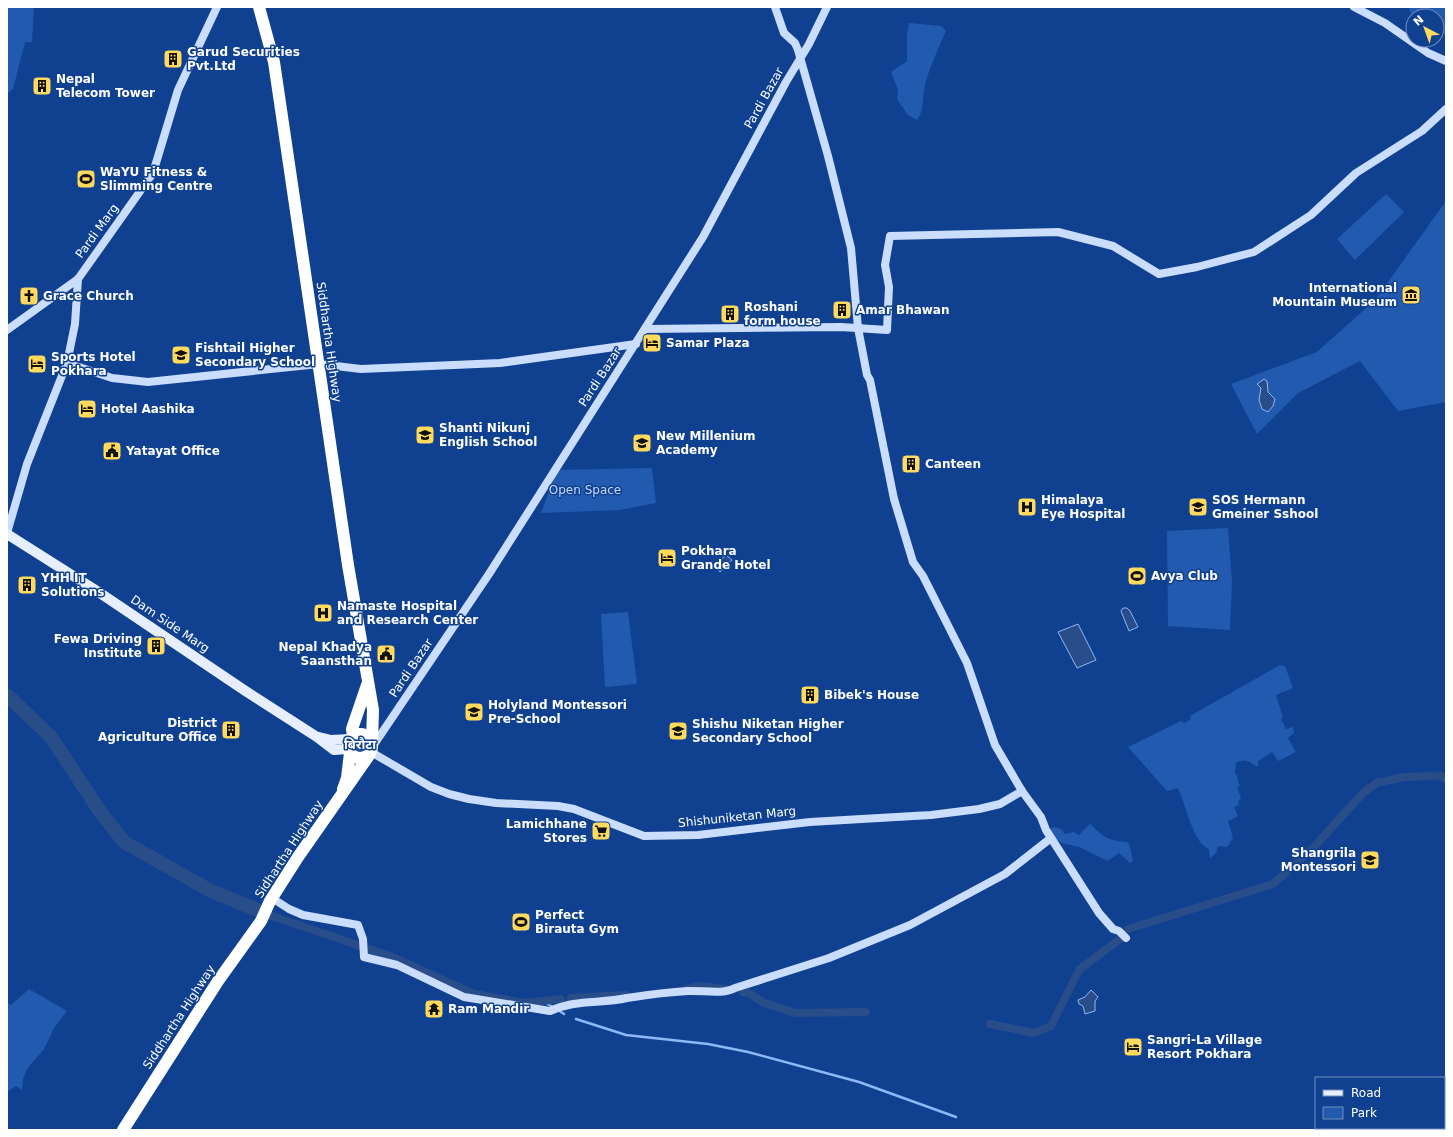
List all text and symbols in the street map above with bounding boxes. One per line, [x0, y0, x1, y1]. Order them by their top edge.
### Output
north arrow [1405, 8, 1445, 48]
text: N [1411, 13, 1427, 29]
place label: Garud Securities Pvt.Ltd [187, 45, 300, 73]
building icon: Garud Securities Pvt.Ltd [162, 48, 184, 70]
street label: Pardi Bazar [741, 65, 787, 131]
place label: Nepal Telecom Tower [56, 72, 155, 100]
building icon: Nepal Telecom Tower [31, 75, 53, 97]
place label: WaYU Fitness & Slimming Centre [100, 165, 213, 193]
sports icon: WaYU Fitness & Slimming Centre [75, 168, 97, 190]
street label: Pardi Marg [73, 201, 121, 261]
street label: Siddhartha Highway [314, 281, 344, 403]
place label: International Mountain Museum [1272, 281, 1397, 309]
museum icon: International Mountain Museum [1400, 284, 1422, 306]
church icon: Grace Church [18, 285, 40, 307]
place label: Grace Church [43, 289, 134, 303]
building icon: Amar Bhawan [831, 299, 853, 321]
place label: Roshani form house [744, 300, 821, 328]
building icon: Roshani form house [719, 303, 741, 325]
place label: Amar Bhawan [856, 303, 950, 317]
hotel icon: Samar Plaza [641, 332, 663, 354]
place label: Samar Plaza [666, 336, 750, 350]
place label: Fishtail Higher Secondary School [195, 341, 315, 369]
school or university icon: Fishtail Higher Secondary School [170, 344, 192, 366]
street label: Pardi Bazar [576, 345, 624, 409]
place label: Sports Hotel Pokhara [51, 350, 136, 378]
hotel icon: Sports Hotel Pokhara [26, 353, 48, 375]
hotel icon: Hotel Aashika [76, 398, 98, 420]
place label: Hotel Aashika [101, 402, 195, 416]
place label: Shanti Nikunj English School [439, 421, 537, 449]
school or university icon: Shanti Nikunj English School [414, 424, 436, 446]
place label: New Millenium Academy [656, 429, 756, 457]
school or university icon: New Millenium Academy [631, 432, 653, 454]
public building icon: Yatayat Office [101, 440, 123, 462]
place label: Yatayat Office [125, 444, 220, 458]
building icon: Canteen [900, 453, 922, 475]
place label: Canteen [925, 457, 981, 471]
park label: Open Space [549, 483, 621, 497]
place label: Himalaya Eye Hospital [1041, 493, 1125, 521]
place label: SOS Hermann Gmeiner Sshool [1212, 493, 1318, 521]
hospital icon: Himalaya Eye Hospital [1016, 496, 1038, 518]
school or university icon: SOS Hermann Gmeiner Sshool [1187, 496, 1209, 518]
place label: Pokhara Grande Hotel [681, 544, 771, 572]
hotel icon: Pokhara Grande Hotel [656, 547, 678, 569]
sports icon: Avya Club [1126, 565, 1148, 587]
place label: Avya Club [1151, 569, 1218, 583]
place label: YHH IT Solutions [40, 571, 104, 599]
building icon: YHH IT Solutions [16, 574, 38, 596]
street label: Dam Side Marg [128, 592, 212, 656]
place label: Namaste Hospital and Research Center [337, 599, 478, 627]
hospital icon: Namaste Hospital and Research Center [312, 602, 334, 624]
place label: Fewa Driving Institute [54, 632, 142, 660]
building icon: Fewa Driving Institute [145, 635, 167, 657]
street label: Pardi Bazar [386, 636, 436, 700]
place label: Nepal Khadya Saansthan [278, 640, 372, 668]
public building icon: Nepal Khadya Saansthan [375, 643, 397, 665]
building icon: Bibek's House [799, 684, 821, 706]
place label: Bibek's House [824, 688, 919, 702]
place label: Holyland Montessori Pre-School [488, 698, 627, 726]
school or university icon: Holyland Montessori Pre-School [463, 701, 485, 723]
place label: District Agriculture Office [98, 716, 217, 744]
place label: Shishu Niketan Higher Secondary School [692, 717, 844, 745]
building icon: District Agriculture Office [220, 719, 242, 741]
school or university icon: Shishu Niketan Higher Secondary School [667, 720, 689, 742]
district label: बिरौटा [344, 737, 377, 752]
street label: Sidhartha Highway [252, 797, 326, 901]
street label: Shishuniketan Marg [677, 804, 797, 830]
place label: Lamichhane Stores [506, 817, 587, 845]
supermarket icon: Lamichhane Stores [590, 820, 612, 842]
place label: Shangrila Montessori [1281, 846, 1356, 874]
school or university icon: Shangrila Montessori [1359, 849, 1381, 871]
place label: Perfect Birauta Gym [535, 908, 619, 936]
sports icon: Perfect Birauta Gym [510, 911, 532, 933]
street label: Siddhartha Highway [140, 962, 218, 1072]
temple icon: Ram Mandir [423, 998, 445, 1020]
place label: Ram Mandir [448, 1002, 529, 1016]
place label: Sangri-La Village Resort Pokhara [1147, 1033, 1262, 1061]
hotel icon: Sangri-La Village Resort Pokhara [1122, 1036, 1144, 1058]
legend [1315, 1077, 1445, 1129]
text: Road [1351, 1086, 1381, 1100]
text: Park [1351, 1106, 1377, 1120]

